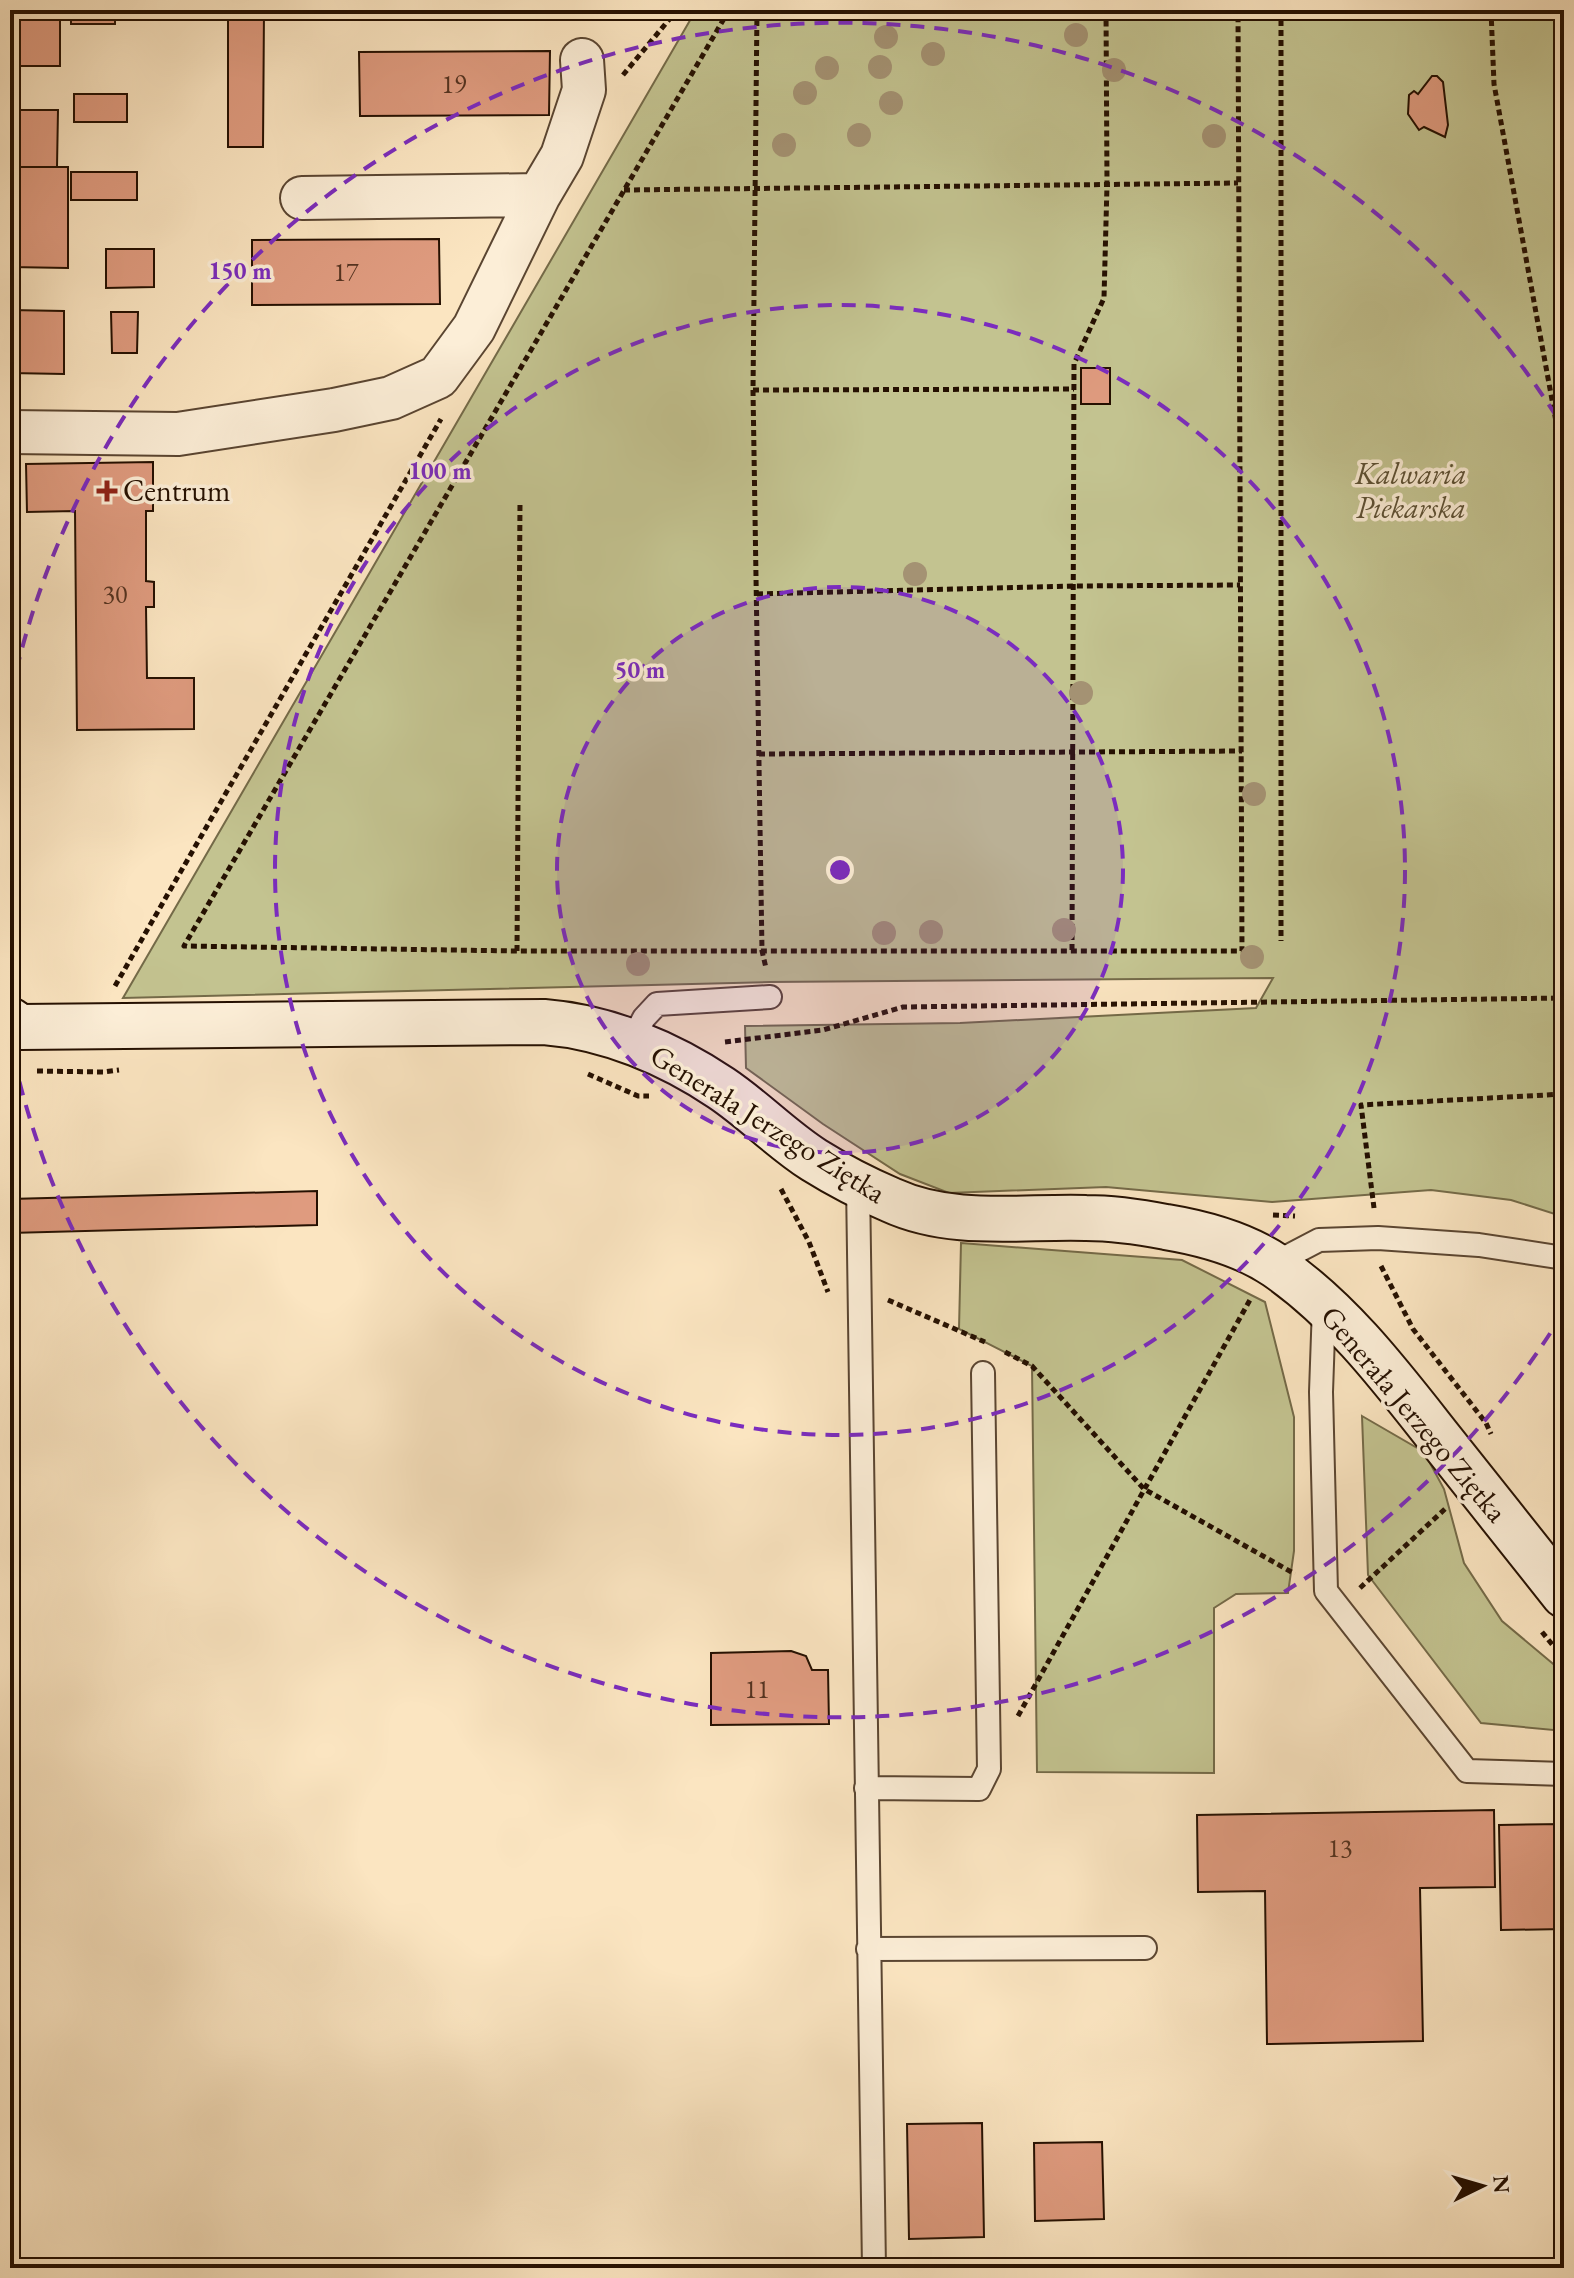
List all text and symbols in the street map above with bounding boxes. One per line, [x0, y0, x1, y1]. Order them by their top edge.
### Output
house number: 19 [442, 67, 467, 101]
text: 150 m [208, 255, 272, 286]
house number: 17 [334, 255, 359, 289]
park label: Kalwaria Piekarska [1354, 454, 1467, 527]
text: 100 m [408, 455, 472, 486]
place label: Centrum [123, 471, 230, 510]
marker: Centrum [98, 482, 116, 500]
house number: 30 [103, 577, 127, 611]
text: 50 m [615, 654, 665, 685]
centre of rings [826, 856, 854, 884]
street label: Generała Jerzego Ziętka [643, 1035, 893, 1212]
street label: Generała Jerzego Ziętka [1312, 1297, 1516, 1530]
house number: 11 [745, 1672, 769, 1706]
house number: 13 [1328, 1831, 1352, 1865]
north arrow [1442, 2146, 1522, 2226]
text: N [1486, 2174, 1517, 2195]

